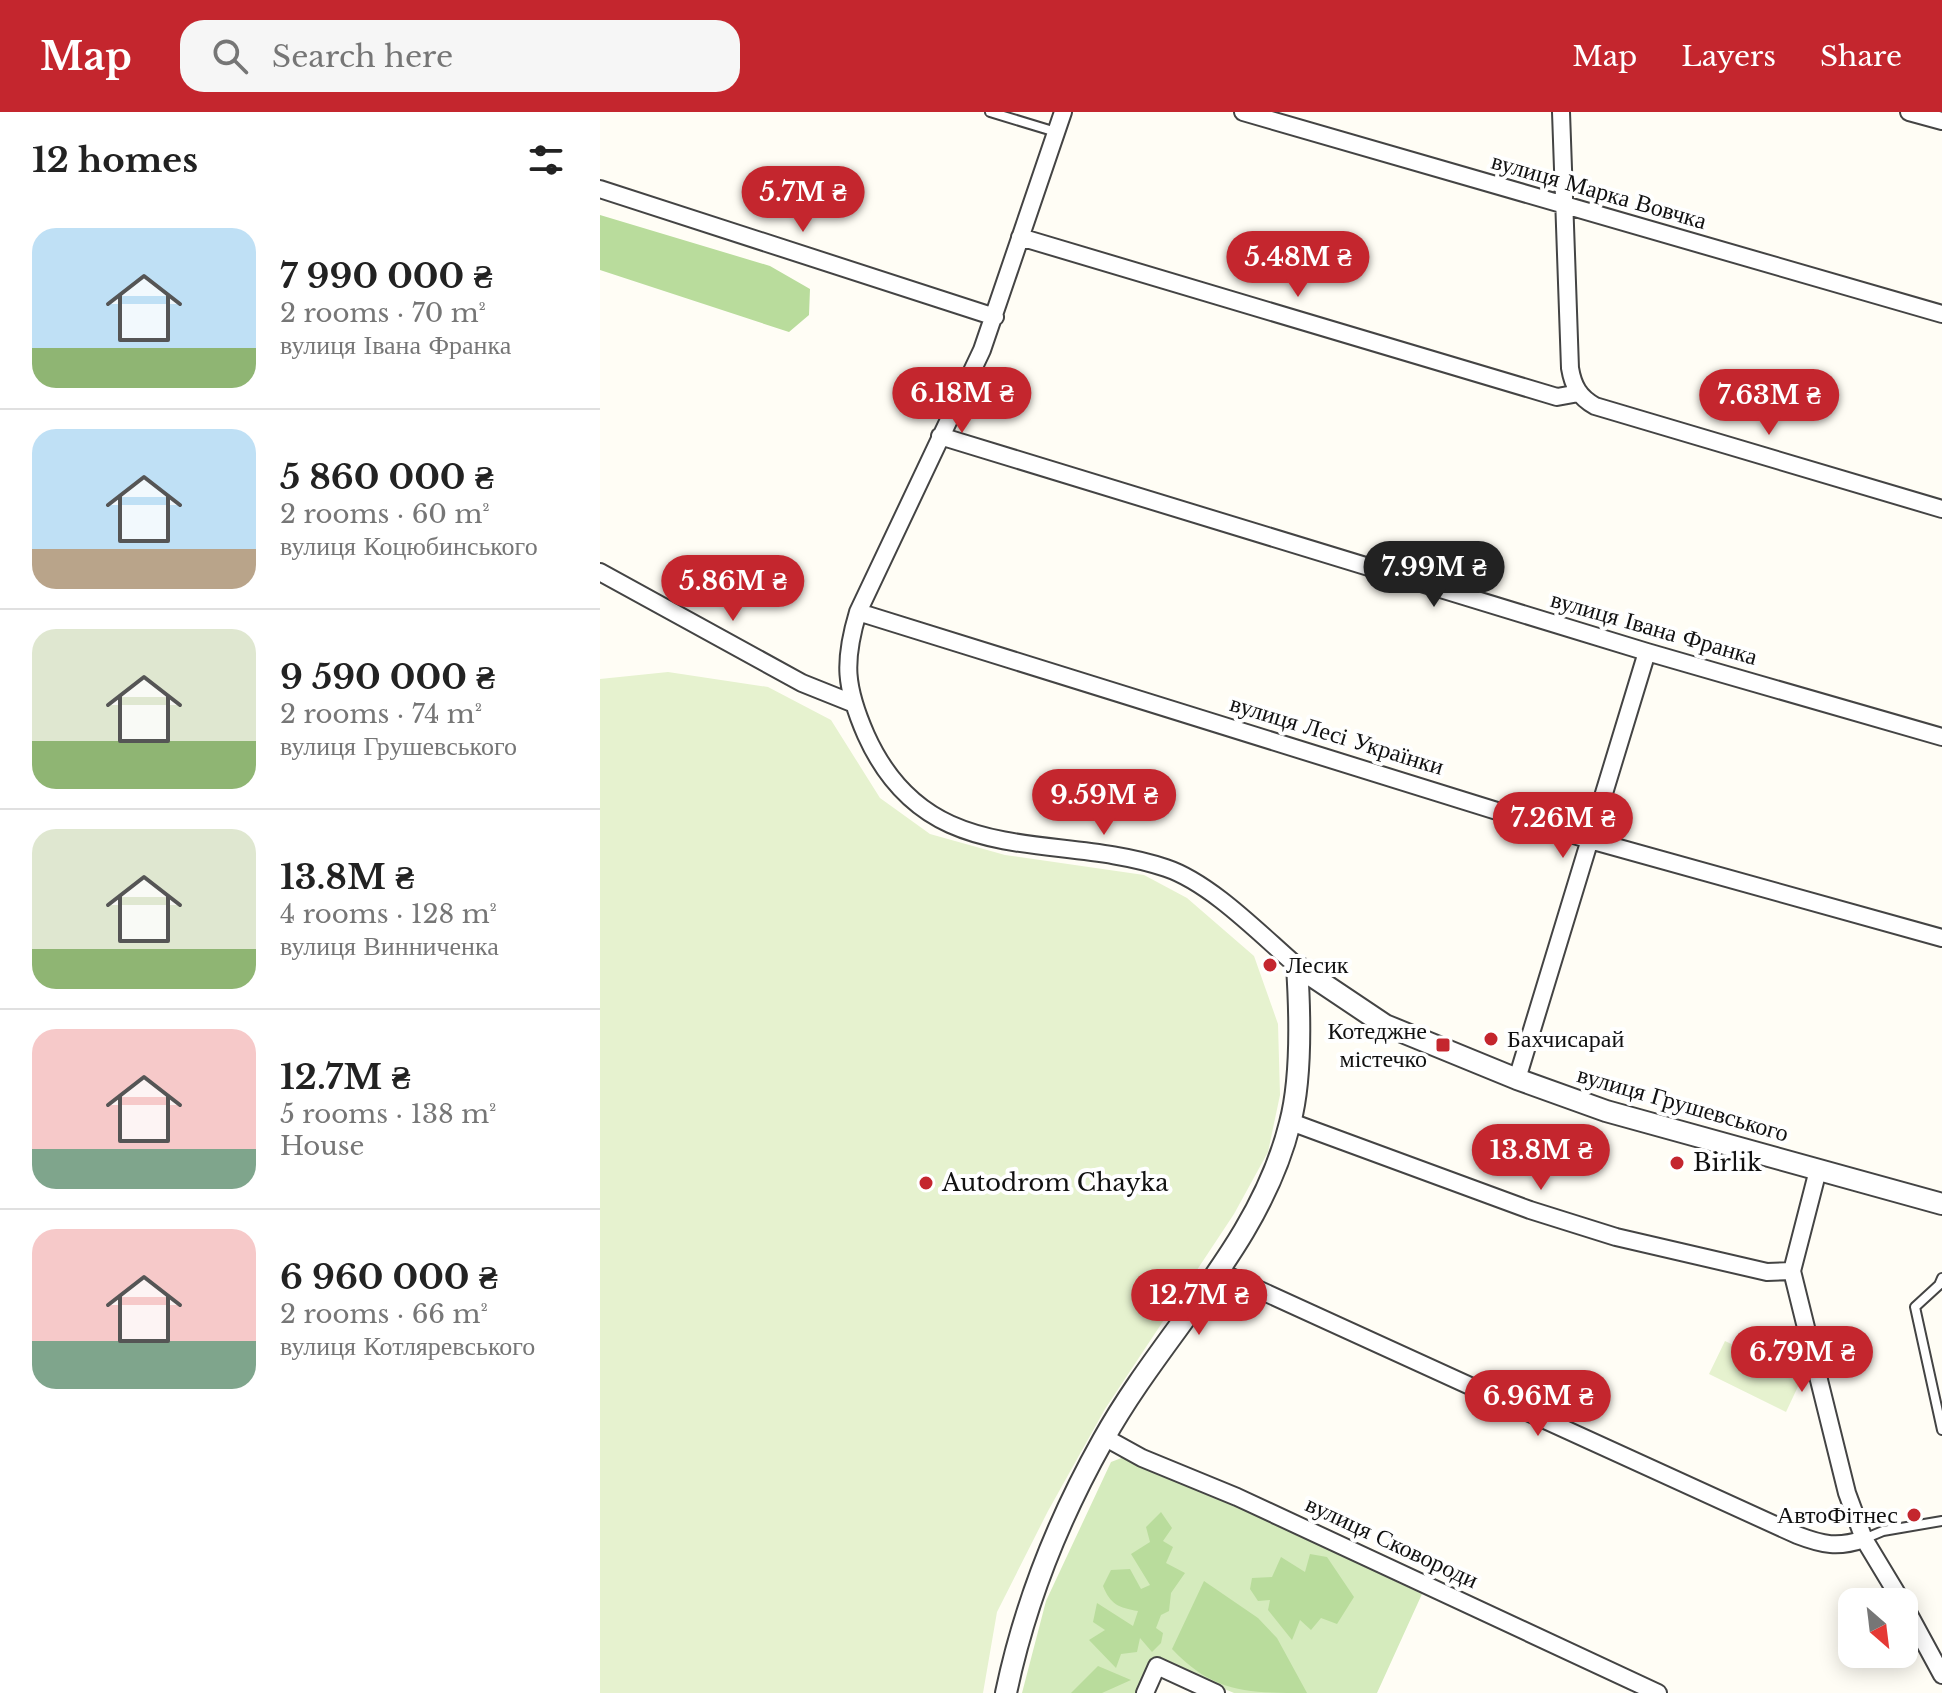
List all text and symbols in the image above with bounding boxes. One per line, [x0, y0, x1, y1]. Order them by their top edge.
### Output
search box [180, 20, 740, 92]
text: Map [40, 33, 132, 80]
icon: search [208, 34, 252, 78]
text: Search here [272, 38, 453, 75]
text: Map [1572, 39, 1637, 74]
text: Layers [1681, 39, 1776, 74]
text: Share [1820, 39, 1902, 74]
icon: filters [524, 138, 568, 182]
text: 12 homes [32, 139, 198, 181]
street label: вулиця Марка Вовчка [1488, 146, 1710, 235]
pin: 5.7M ₴ [738, 166, 868, 234]
text: 5.7M ₴ [760, 176, 846, 208]
pin: 5.48M ₴ [1224, 231, 1372, 299]
text: 5.48M ₴ [1244, 241, 1352, 273]
text: 7 990 000 ₴ [280, 255, 492, 297]
icon: home [96, 260, 192, 356]
text: 2 rooms · 70 m² [280, 297, 486, 329]
text: вулиця Івана Франка [280, 329, 511, 361]
pin: 6.18M ₴ [888, 367, 1036, 435]
pin: 7.63M ₴ [1695, 369, 1843, 437]
text: 6.18M ₴ [910, 377, 1014, 409]
text: 7.63M ₴ [1717, 379, 1821, 411]
text: 5 860 000 ₴ [280, 456, 493, 498]
icon: home [96, 461, 192, 557]
text: 2 rooms · 60 m² [280, 498, 490, 530]
text: вулиця Коцюбинського [280, 530, 538, 562]
pin: 7.99M ₴ [1360, 541, 1508, 609]
text: 7.99M ₴ [1382, 551, 1486, 583]
pin: 5.86M ₴ [659, 555, 807, 623]
text: 5.86M ₴ [679, 565, 787, 597]
street label: вулиця Івана Франка [1548, 584, 1761, 671]
text: 9 590 000 ₴ [280, 656, 495, 698]
icon: home [96, 661, 192, 757]
street label: вулиця Лесі Українки [1227, 688, 1448, 781]
text: 2 rooms · 74 m² [280, 698, 482, 730]
text: вулиця Грушевського [280, 730, 517, 762]
pin: 9.59M ₴ [1030, 769, 1178, 837]
text: 9.59M ₴ [1050, 779, 1158, 811]
pin: 7.26M ₴ [1489, 792, 1637, 860]
text: 7.26M ₴ [1511, 802, 1615, 834]
text: 13.8M ₴ [280, 856, 414, 898]
icon: home [96, 861, 192, 957]
text: 4 rooms · 128 m² [280, 898, 497, 930]
text: вулиця Винниченка [280, 930, 499, 962]
place label: Лесик [1286, 950, 1349, 979]
marker: Лесик [1261, 956, 1279, 974]
place label: Котеджне містечко [1327, 1016, 1427, 1073]
place label: Бахчисарай [1507, 1024, 1624, 1053]
marker: Бахчисарай [1482, 1030, 1500, 1048]
marker: Котеджне містечко [1434, 1036, 1452, 1054]
text: 12.7M ₴ [280, 1056, 410, 1098]
street label: вулиця Грушевського [1574, 1059, 1792, 1148]
icon: home [96, 1061, 192, 1157]
text: 5 rooms · 138 m² [280, 1098, 497, 1130]
pin: 13.8M ₴ [1467, 1124, 1615, 1192]
text: House [280, 1130, 364, 1162]
text: 13.8M ₴ [1490, 1134, 1592, 1166]
place label: Birlik [1693, 1148, 1762, 1177]
marker: Birlik [1668, 1154, 1686, 1172]
place label: Autodrom Chayka [941, 1168, 1169, 1197]
marker: Autodrom Chayka [917, 1174, 935, 1192]
text: 6 960 000 ₴ [280, 1256, 497, 1298]
icon: home [96, 1261, 192, 1357]
pin: 12.7M ₴ [1125, 1269, 1273, 1337]
text: 12.7M ₴ [1149, 1279, 1249, 1311]
text: 2 rooms · 66 m² [280, 1298, 488, 1330]
pin: 6.79M ₴ [1728, 1326, 1876, 1394]
text: вулиця Котляревського [280, 1330, 535, 1362]
text: 6.79M ₴ [1749, 1336, 1855, 1368]
pin: 6.96M ₴ [1464, 1370, 1612, 1438]
text: 6.96M ₴ [1483, 1380, 1593, 1412]
street label: вулиця Сковороди [1301, 1489, 1483, 1594]
place label: АвтоФітнес [1777, 1500, 1898, 1529]
marker: АвтоФітнес [1905, 1506, 1923, 1524]
north arrow [1838, 1588, 1918, 1668]
map controls [1838, 1588, 1918, 1668]

